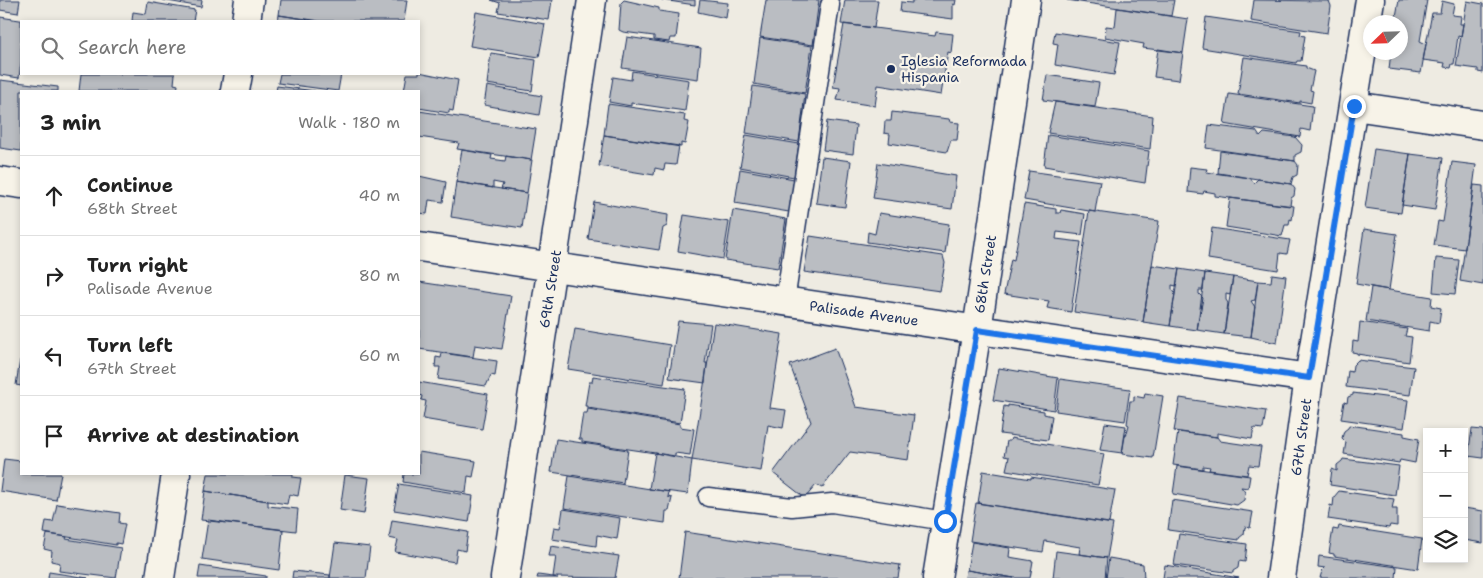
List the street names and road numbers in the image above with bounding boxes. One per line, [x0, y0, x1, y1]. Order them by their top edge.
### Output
street label: 68th Street [970, 233, 1000, 315]
street label: 69th Street [535, 249, 565, 329]
street label: Palisade Avenue [808, 296, 920, 330]
street label: 67th Street [1287, 397, 1315, 477]

